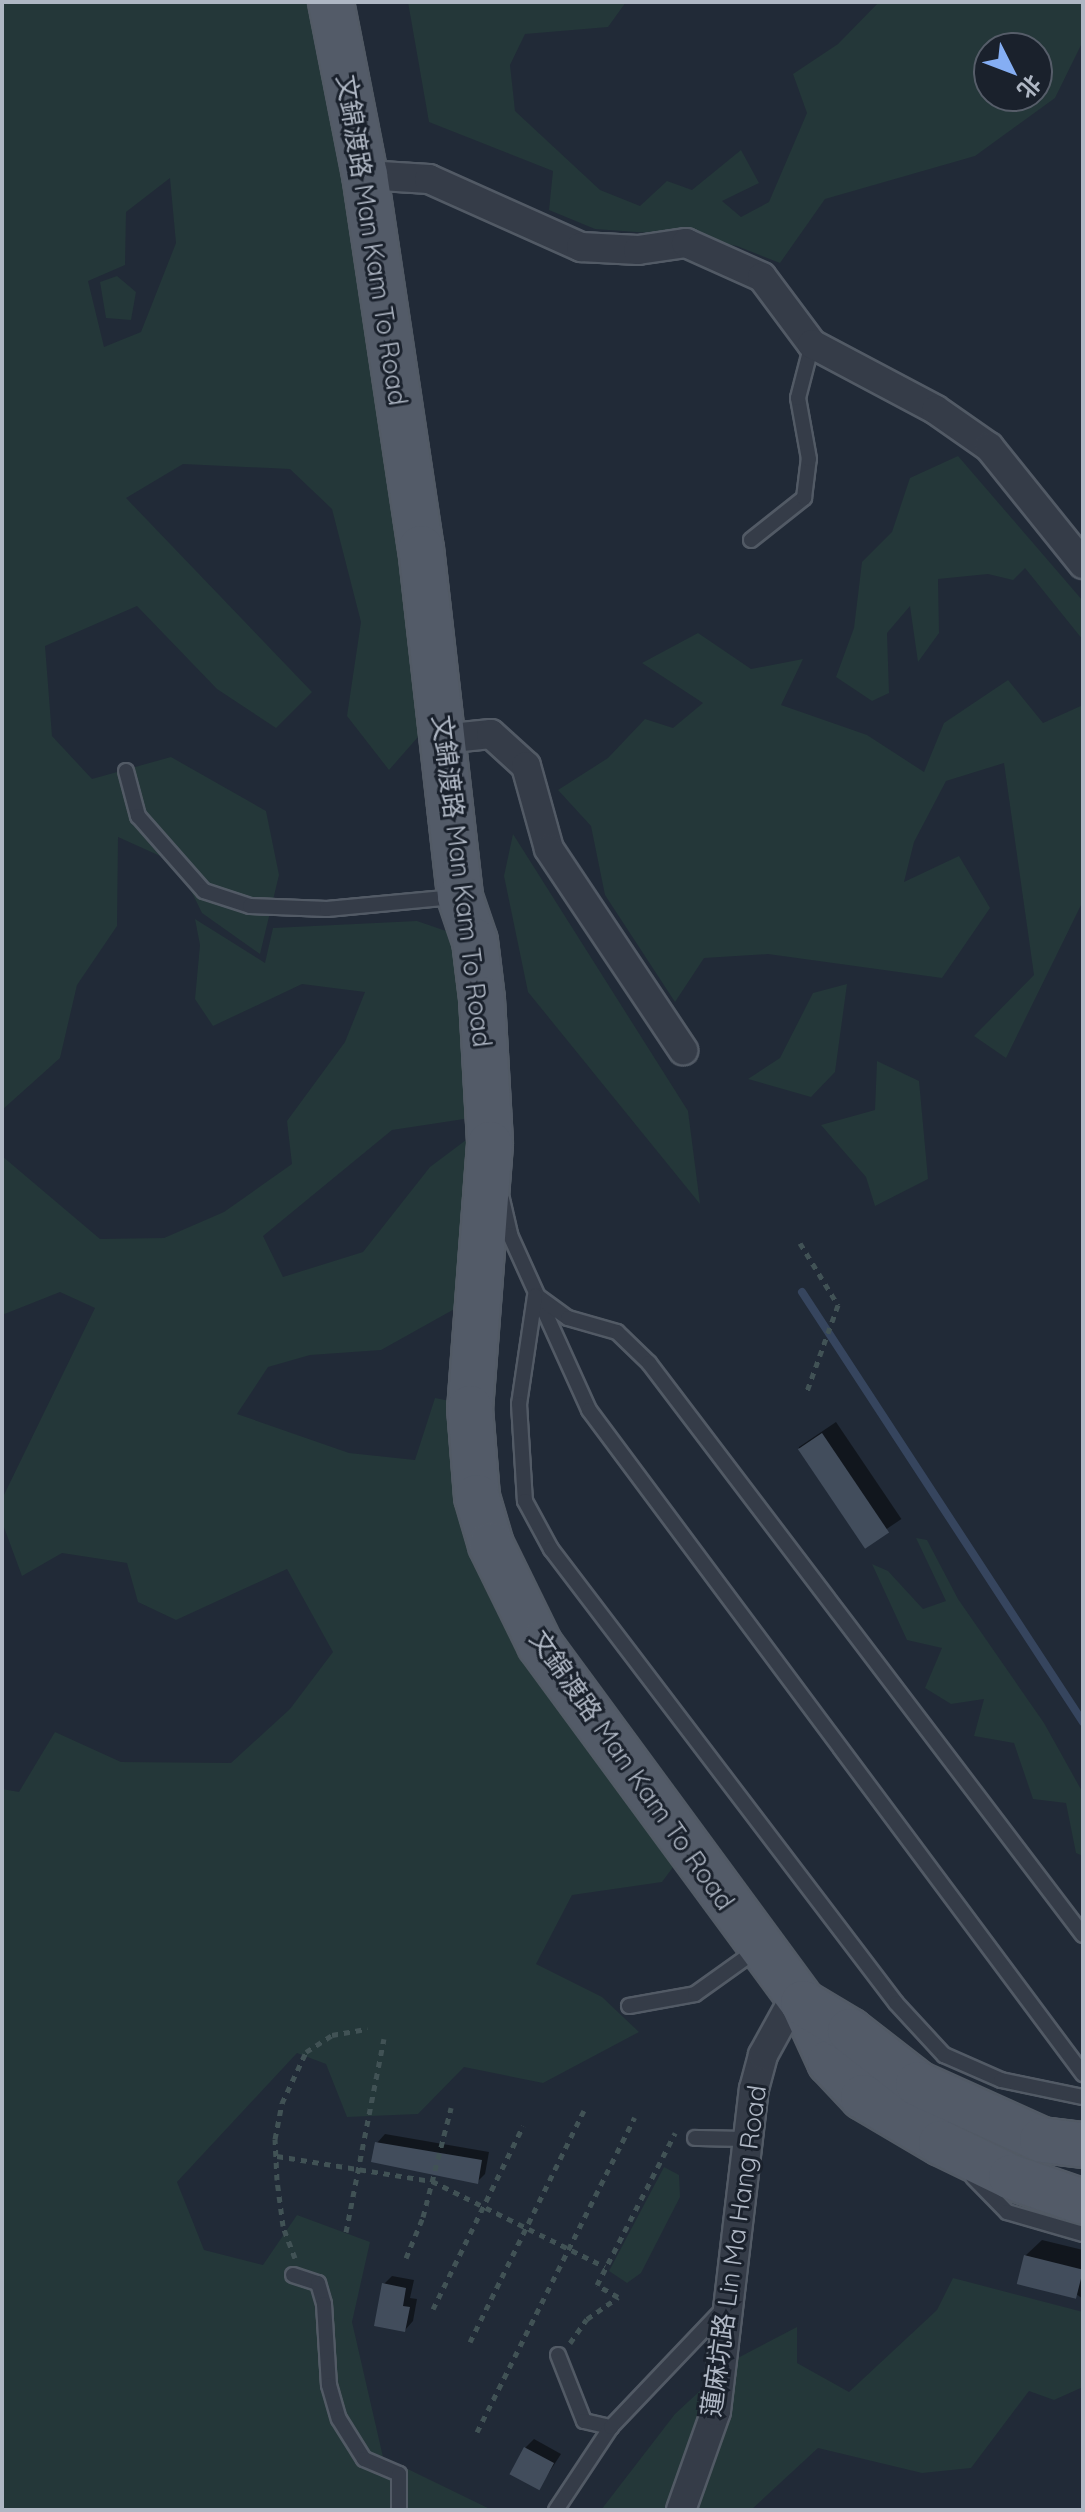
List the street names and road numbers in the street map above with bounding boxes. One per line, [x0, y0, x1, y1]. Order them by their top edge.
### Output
street label: 文錦渡路 Man Kam To Road [330, 72, 414, 408]
street label: 文錦渡路 Man Kam To Road [426, 713, 498, 1049]
street label: 文錦渡路 Man Kam To Road [523, 1624, 741, 1916]
street label: 蓮麻坑路 Lin Ma Hang Road [695, 2083, 773, 2419]

